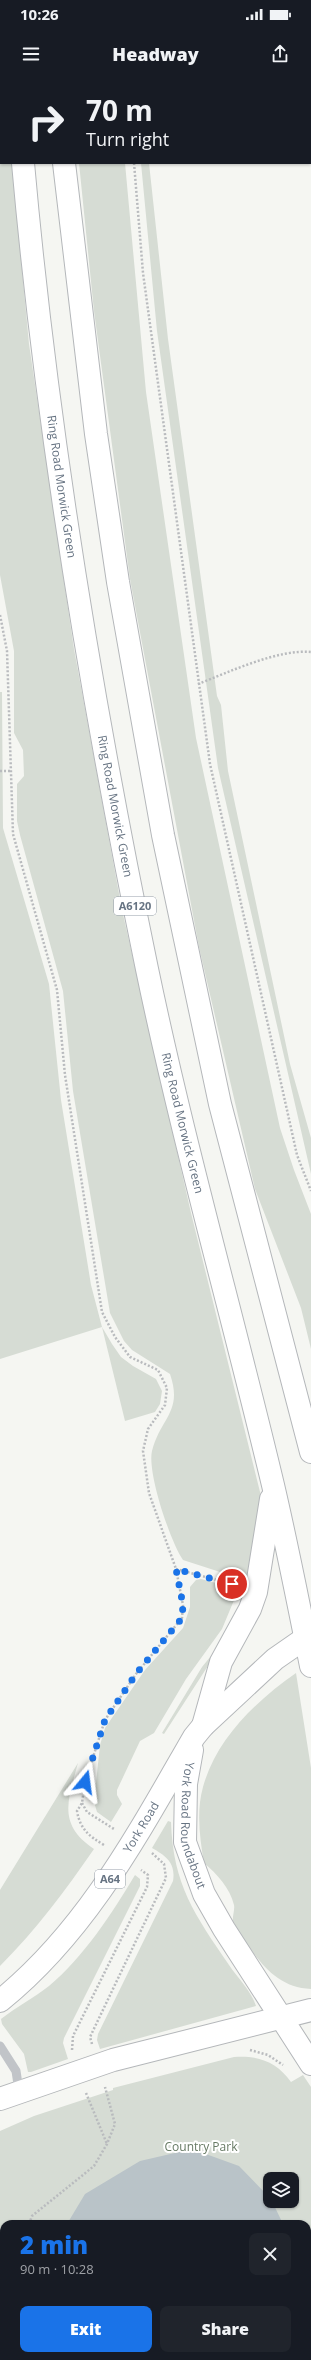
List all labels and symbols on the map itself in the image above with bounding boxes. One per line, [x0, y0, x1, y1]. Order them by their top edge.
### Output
street label: Ring Road Morwick Green [43, 414, 81, 559]
street label: Ring Road Morwick Green [94, 734, 137, 879]
road number: A6120 [114, 897, 156, 915]
street label: Ring Road Morwick Green [158, 1051, 208, 1195]
pin [215, 1567, 249, 1601]
position arrow [64, 1761, 106, 1803]
street label: York Road Roundabout [177, 1761, 210, 1891]
street label: York Road [119, 1798, 163, 1856]
road number: A64 [95, 1870, 125, 1888]
park label: Country Park [165, 2138, 238, 2155]

